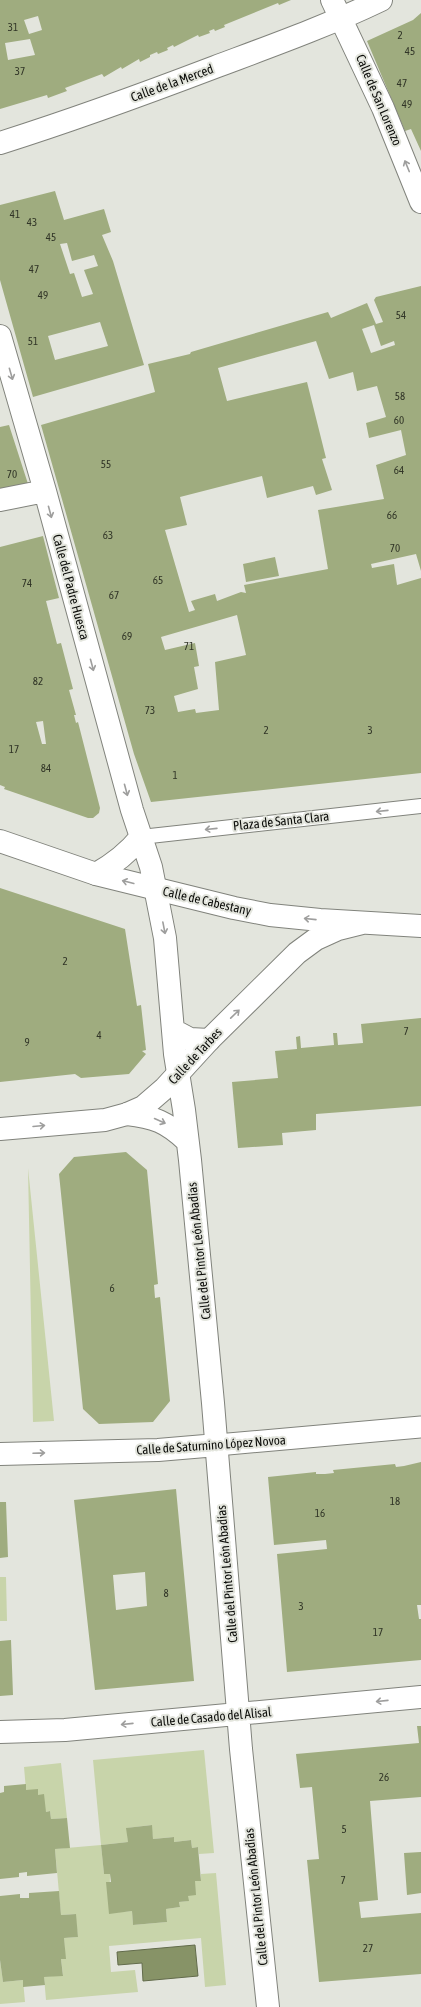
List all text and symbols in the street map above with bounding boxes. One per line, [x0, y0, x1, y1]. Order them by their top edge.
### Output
house number: 31 [8, 21, 18, 33]
house number: 2 [397, 29, 403, 41]
house number: 45 [405, 45, 415, 57]
street label: Calle de San Lorenzo [353, 52, 405, 148]
street label: Calle de la Merced [129, 61, 215, 105]
house number: 37 [15, 65, 25, 77]
house number: 47 [397, 77, 407, 89]
house number: 49 [402, 98, 412, 110]
one-way arrow [402, 161, 410, 173]
house number: 41 [10, 208, 20, 220]
house number: 43 [27, 216, 37, 228]
house number: 45 [46, 231, 56, 243]
house number: 47 [29, 263, 39, 275]
house number: 49 [38, 289, 48, 301]
house number: 54 [396, 309, 406, 321]
house number: 51 [28, 335, 38, 347]
one-way arrow [8, 367, 15, 380]
house number: 58 [395, 390, 405, 402]
house number: 60 [394, 414, 404, 426]
house number: 55 [101, 458, 111, 470]
house number: 64 [394, 464, 404, 476]
house number: 70 [7, 468, 17, 480]
one-way arrow [47, 505, 55, 518]
house number: 66 [387, 509, 397, 521]
house number: 63 [103, 529, 113, 541]
street label: Calle del Padre Huesca [50, 533, 92, 641]
house number: 70 [390, 542, 400, 554]
house number: 65 [153, 574, 163, 586]
house number: 74 [22, 577, 32, 589]
house number: 67 [109, 589, 119, 601]
house number: 69 [122, 630, 132, 642]
house number: 71 [184, 640, 194, 652]
one-way arrow [89, 658, 96, 671]
house number: 82 [33, 675, 43, 687]
house number: 73 [145, 704, 155, 716]
house number: 2 [263, 724, 269, 736]
house number: 3 [367, 724, 373, 736]
house number: 17 [9, 743, 19, 755]
house number: 84 [41, 762, 51, 774]
house number: 1 [172, 769, 178, 781]
one-way arrow [123, 783, 130, 796]
one-way arrow [376, 807, 389, 814]
street label: Plaza de Santa Clara [232, 808, 330, 834]
one-way arrow [205, 825, 218, 833]
one-way arrow [121, 878, 134, 885]
street label: Calle de Cabestany [161, 884, 253, 919]
one-way arrow [304, 915, 317, 923]
one-way arrow [160, 921, 168, 934]
house number: 2 [62, 955, 68, 967]
one-way arrow [230, 1010, 240, 1019]
street label: Calle de Tarbes [165, 1024, 225, 1087]
house number: 7 [403, 1025, 409, 1037]
house number: 4 [96, 1029, 102, 1041]
house number: 9 [24, 1036, 30, 1048]
one-way arrow [154, 1118, 166, 1125]
one-way arrow [32, 1122, 45, 1130]
street label: Calle del Pintor León Abadías [184, 1181, 214, 1320]
house number: 6 [109, 1282, 115, 1294]
street label: Calle de Saturnino López Novoa [136, 1432, 286, 1458]
one-way arrow [32, 1449, 45, 1457]
house number: 18 [390, 1495, 400, 1507]
street label: Calle del Pintor León Abadías [213, 1504, 240, 1643]
house number: 16 [315, 1507, 325, 1519]
house number: 8 [163, 1587, 169, 1599]
house number: 3 [298, 1600, 304, 1612]
house number: 17 [373, 1626, 383, 1638]
one-way arrow [376, 1697, 389, 1704]
street label: Calle de Casado del Alisal [150, 1704, 272, 1730]
one-way arrow [121, 1720, 134, 1727]
house number: 26 [379, 1771, 389, 1783]
house number: 5 [341, 1823, 347, 1835]
street label: Calle del Pintor León Abadías [241, 1827, 271, 1966]
house number: 7 [340, 1874, 346, 1886]
house number: 27 [363, 1942, 373, 1954]

